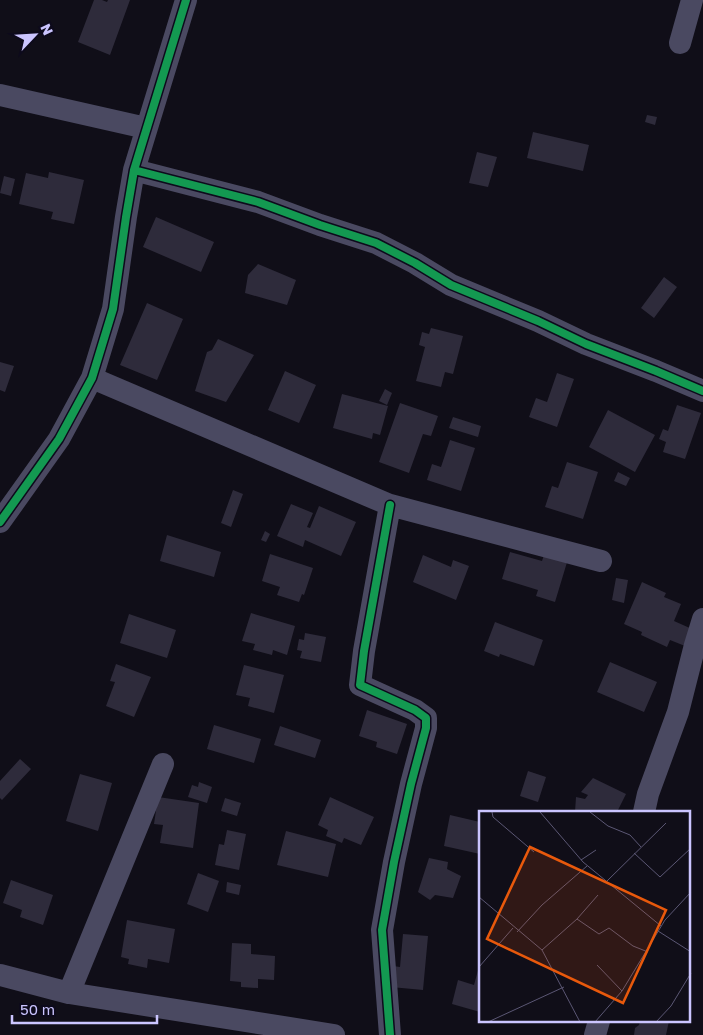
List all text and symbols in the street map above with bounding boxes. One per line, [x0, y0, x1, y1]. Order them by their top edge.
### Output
north arrow [10, 10, 60, 60]
text: N [37, 21, 57, 38]
inset map [479, 811, 690, 1022]
scale bar [12, 992, 158, 1024]
text: 50 m [20, 1000, 55, 1018]

